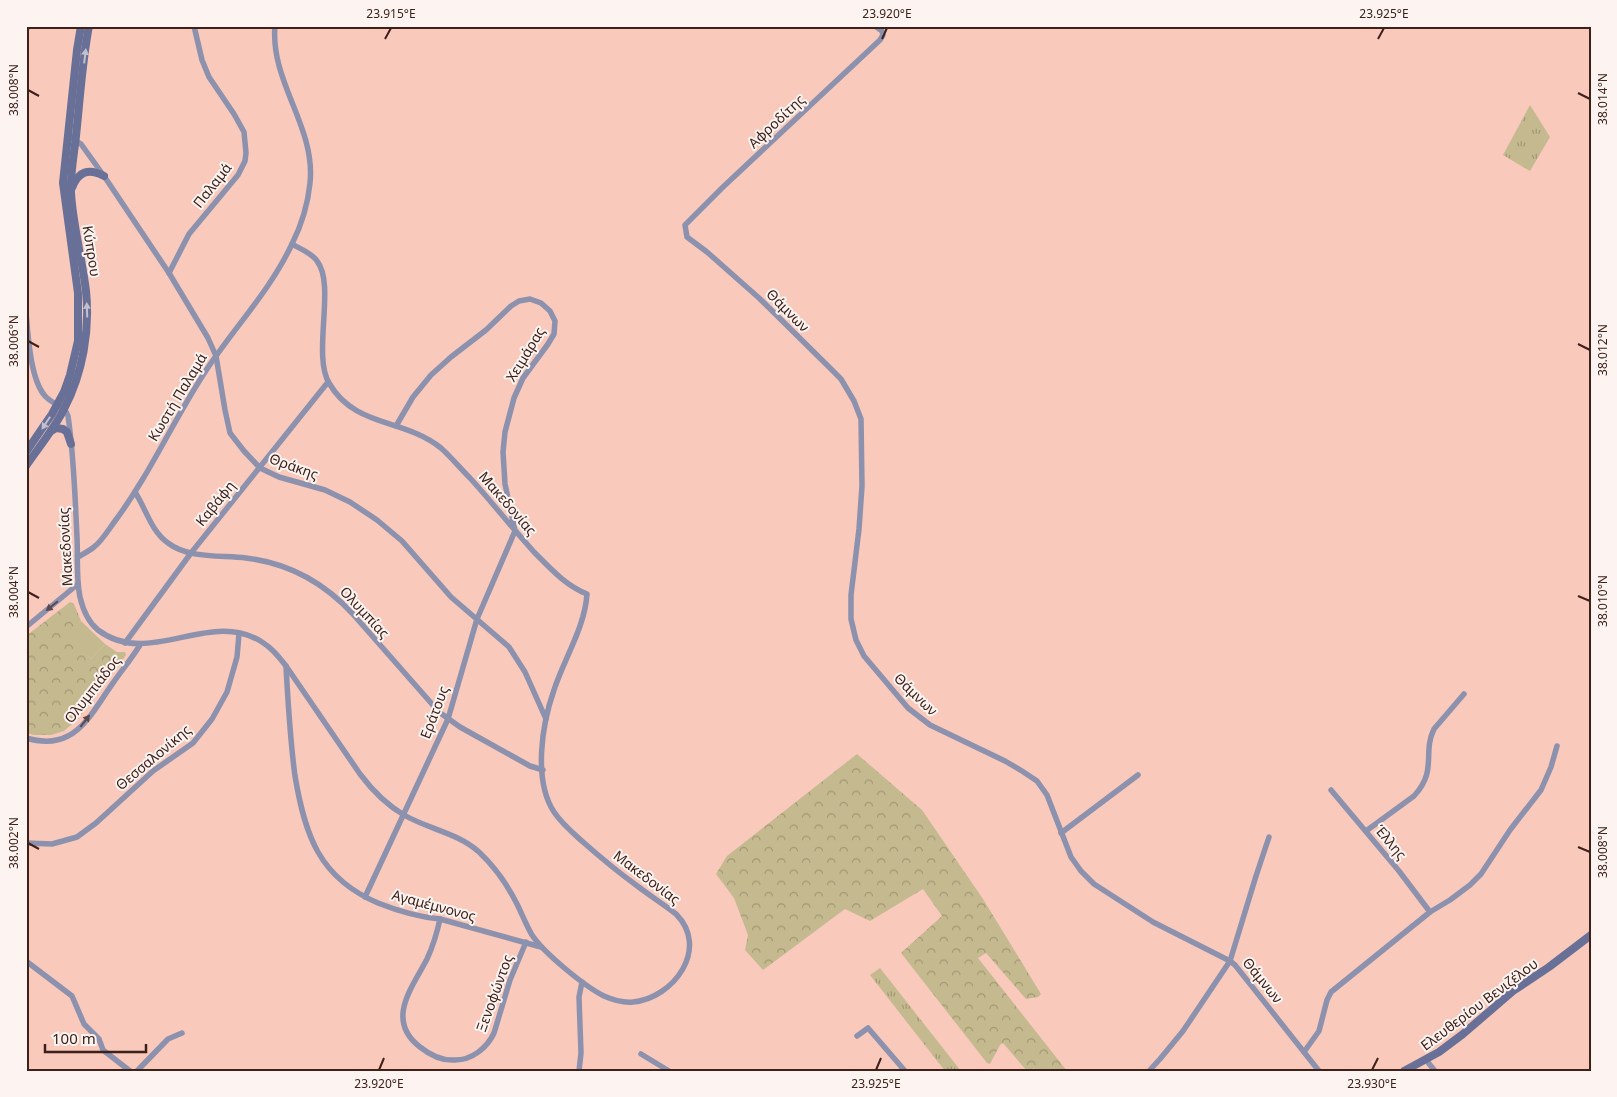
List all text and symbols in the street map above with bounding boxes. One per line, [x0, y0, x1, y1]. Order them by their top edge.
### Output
text: 23.915°E [366, 5, 416, 22]
text: 23.920°E [862, 5, 912, 22]
text: 23.925°E [1359, 5, 1409, 22]
one-way arrow [81, 48, 89, 64]
text: 38.008°N [5, 64, 22, 116]
text: 38.014°N [1594, 73, 1611, 125]
street label: Αφροδίτης [744, 90, 808, 152]
street label: Παλαμά [188, 158, 236, 211]
street label: Κύπρου [79, 224, 105, 278]
street label: Θάμνων [762, 284, 814, 336]
one-way arrow [83, 301, 91, 317]
text: 38.006°N [5, 315, 22, 367]
street label: Χειμάρας [501, 323, 549, 385]
text: 38.012°N [1594, 324, 1611, 376]
street label: Κωστή Παλαμά [143, 349, 211, 445]
one-way arrow [41, 416, 50, 430]
street label: Θράκης [267, 448, 321, 484]
street label: Μακεδονίας [475, 467, 541, 539]
street label: Καβάφη [191, 476, 239, 530]
street label: Μακεδονίας [53, 507, 77, 587]
text: 38.004°N [5, 566, 22, 618]
text: 38.010°N [1594, 575, 1611, 627]
street label: Ολυμπίας [336, 582, 394, 642]
one-way arrow [46, 600, 59, 611]
street label: Ολυμπιάδος [60, 651, 124, 727]
street label: Θάμνων [890, 669, 942, 719]
street label: Εράτους [415, 683, 453, 741]
one-way arrow [80, 714, 91, 727]
street label: Θεσσαλονίκης [111, 720, 195, 794]
text: 38.002°N [5, 817, 22, 869]
street label: Έλλης [1371, 821, 1411, 864]
text: 38.008°N [1594, 826, 1611, 878]
street label: Μακεδονίας [610, 846, 684, 908]
street label: Αγαμέμνονος [390, 885, 478, 925]
street label: Ξενοφώντος [471, 952, 517, 1034]
street label: Θάμνων [1239, 953, 1287, 1007]
street label: Ελευθερίου Βενιζέλου [1417, 954, 1541, 1054]
scale bar [45, 1022, 146, 1054]
text: 100 m [52, 1028, 96, 1048]
text: 23.920°E [354, 1075, 404, 1092]
text: 23.925°E [851, 1075, 901, 1092]
text: 23.930°E [1347, 1075, 1397, 1092]

